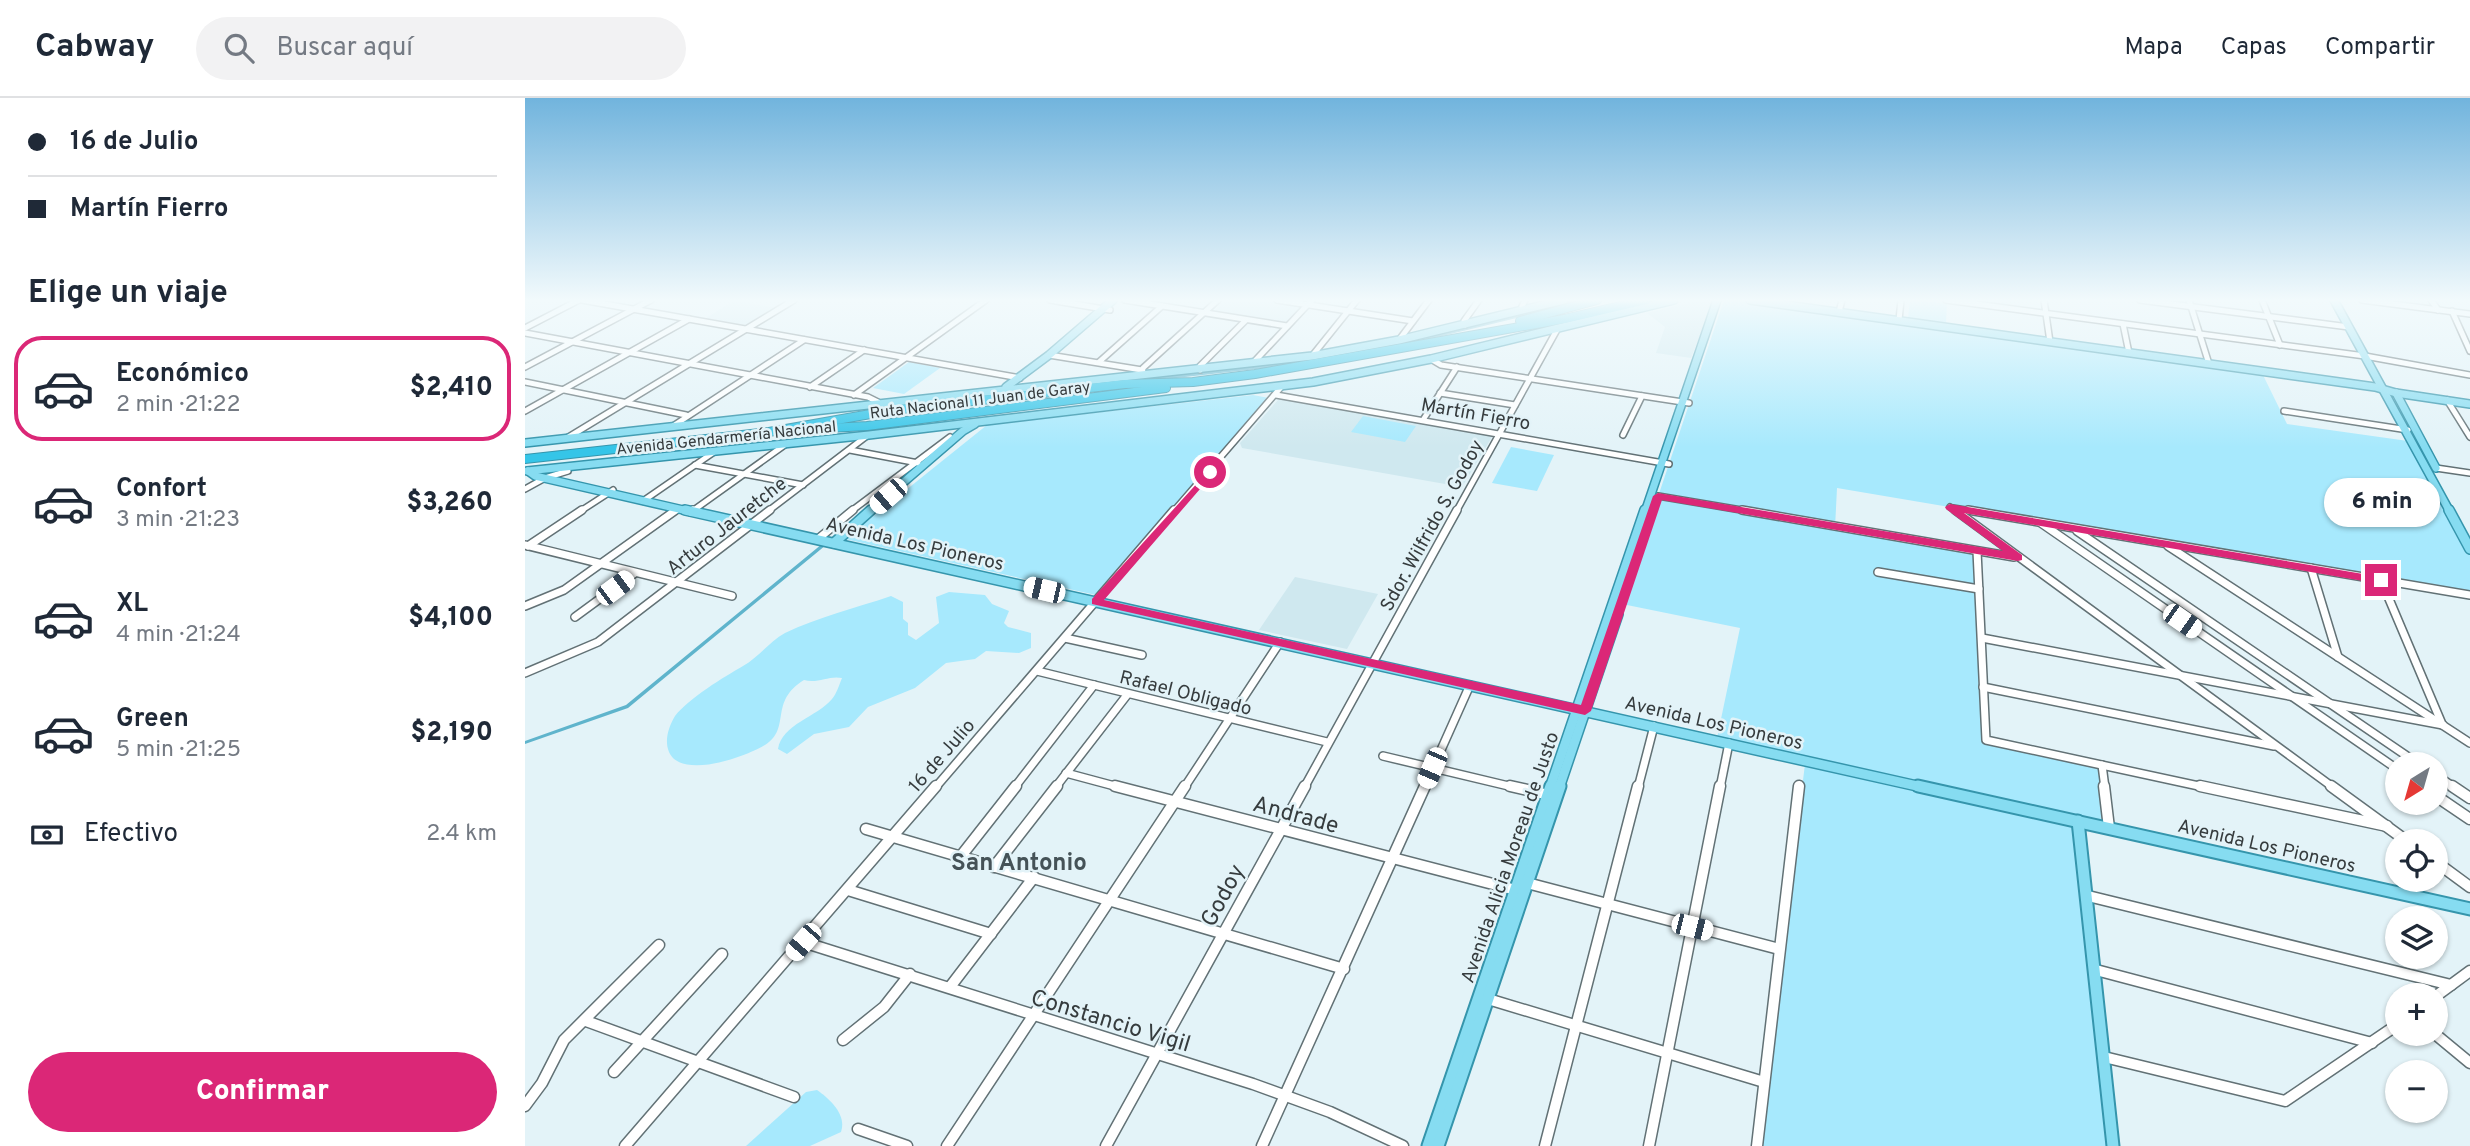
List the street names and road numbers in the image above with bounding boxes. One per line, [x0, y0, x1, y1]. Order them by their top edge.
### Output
street label: Ruta Nacional 11 Juan de Garay [869, 378, 1092, 424]
street label: Martín Fierro [1419, 394, 1532, 436]
street label: Avenida Gendarmería Nacional [615, 417, 837, 460]
street label: Sdor. Wilfrido S. Godoy [1376, 436, 1490, 616]
street label: Arturo Jauretche [662, 472, 792, 581]
street label: Avenida Los Pioneros [823, 513, 1006, 577]
street label: Rafael Obligado [1117, 666, 1254, 722]
street label: Avenida Los Pioneros [1622, 692, 1805, 756]
street label: 16 de Julio [904, 715, 981, 798]
street label: Avenida Alicia Moreau de Justo [1457, 729, 1565, 986]
street label: Andrade [1249, 791, 1342, 842]
street label: Avenida Los Pioneros [2175, 815, 2358, 879]
street label: Godoy [1196, 860, 1253, 932]
street label: Constancio Vigil [1027, 984, 1194, 1060]

